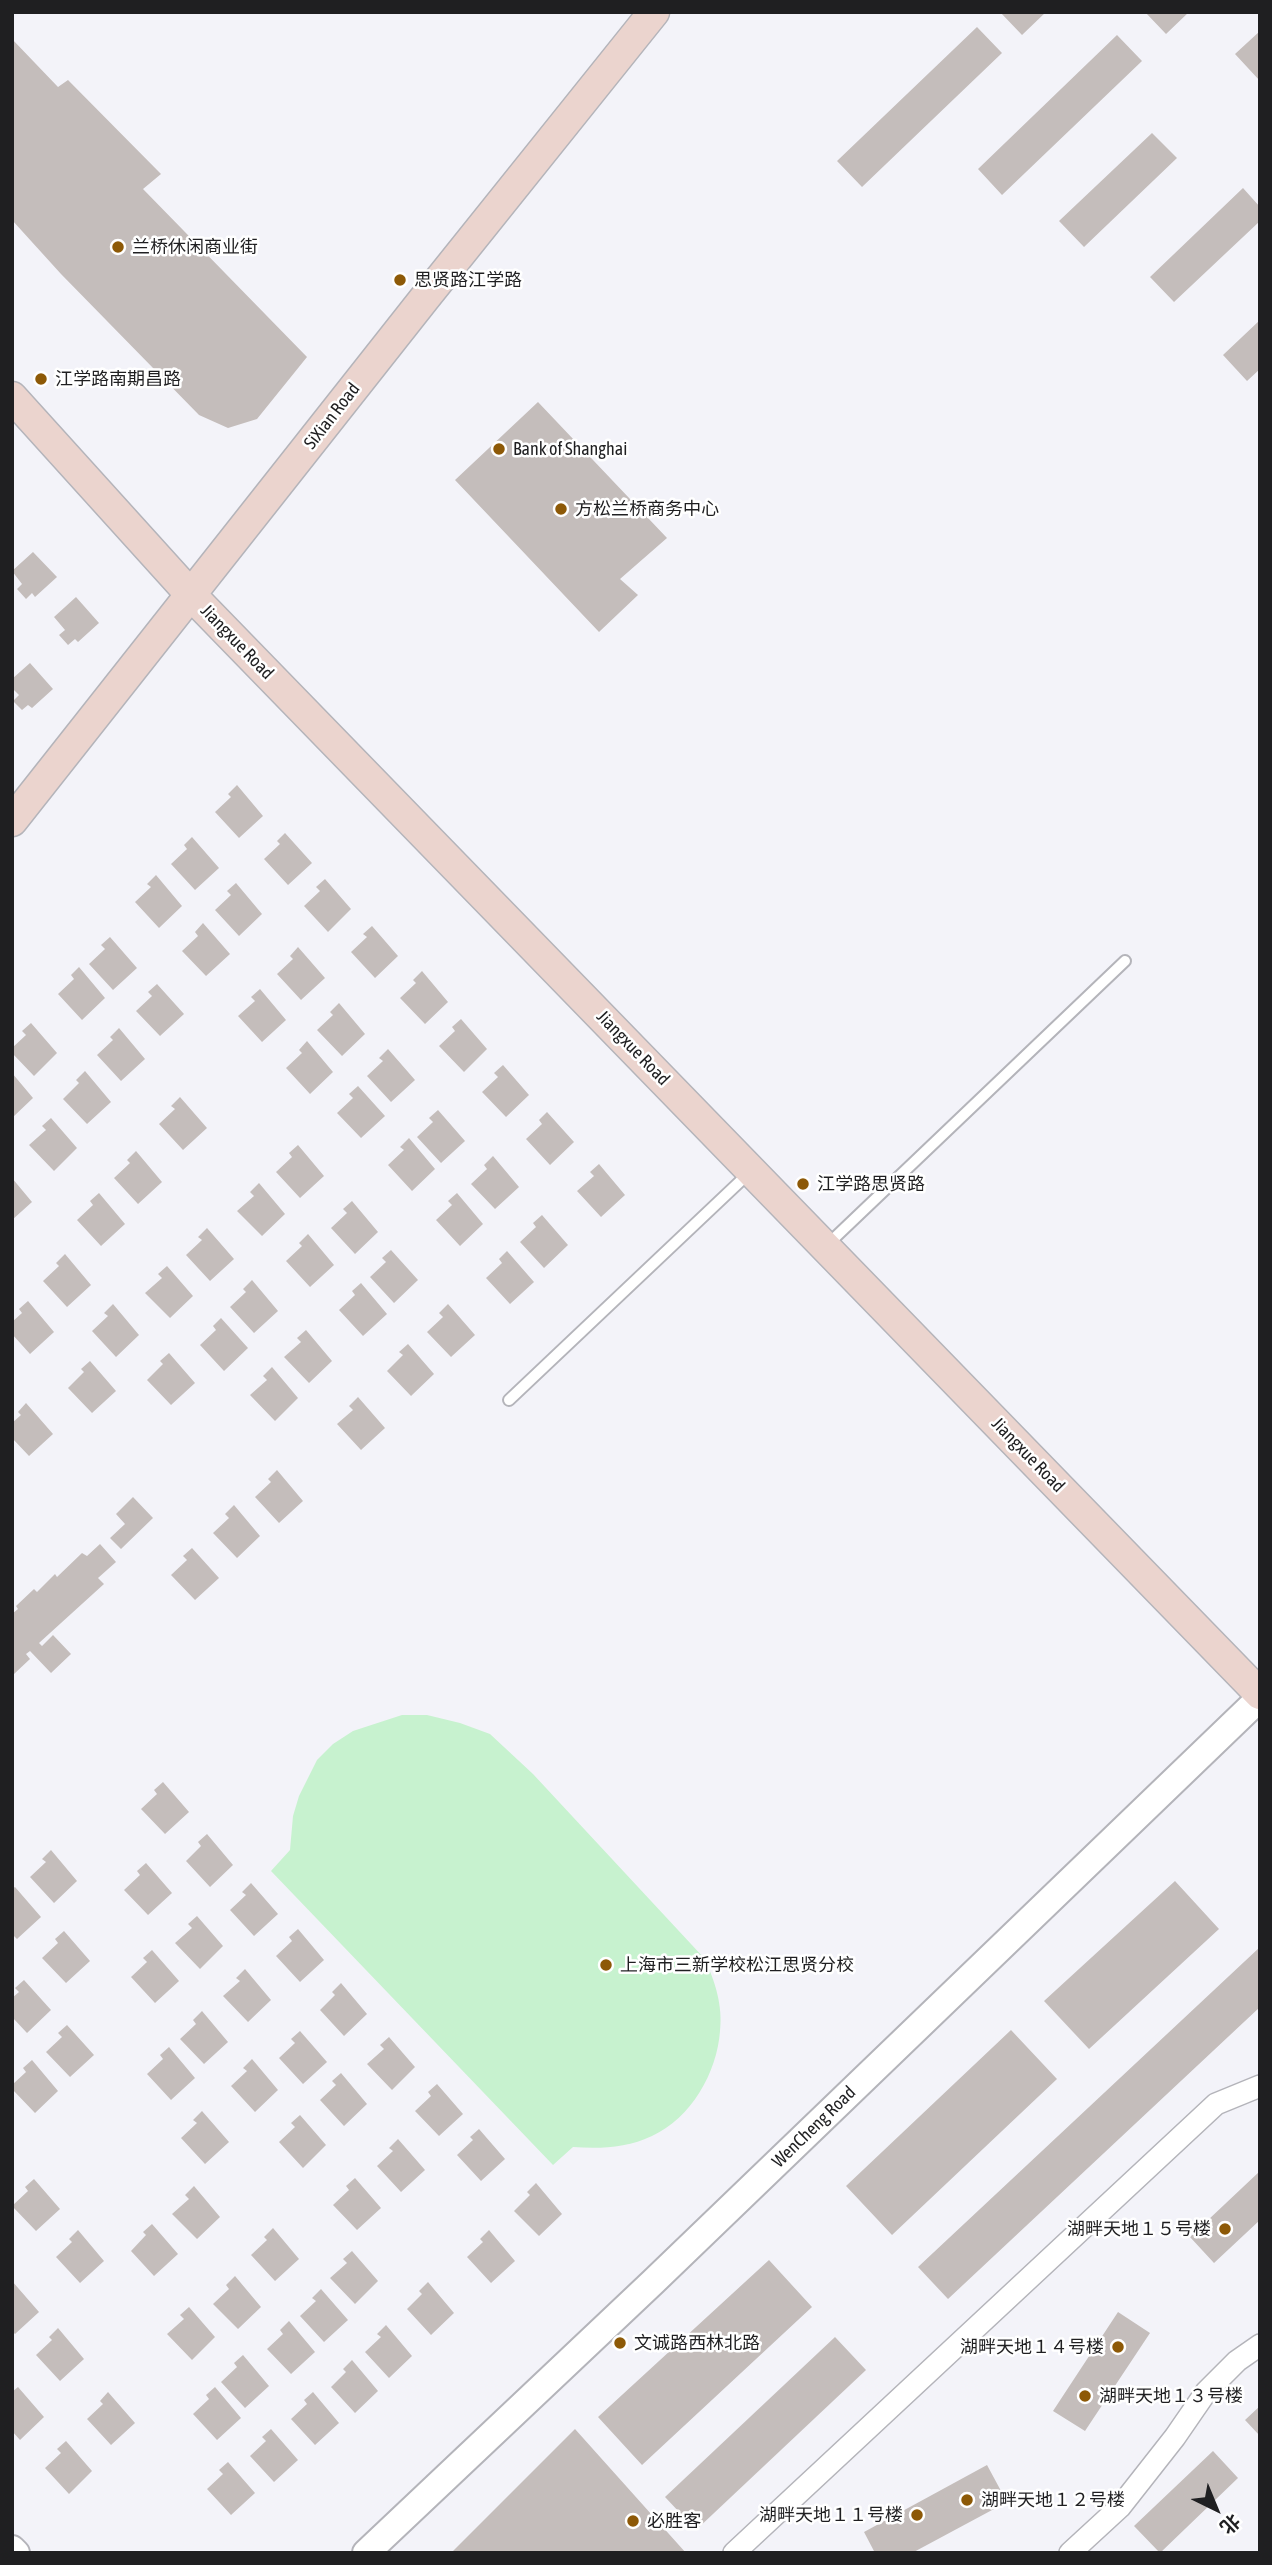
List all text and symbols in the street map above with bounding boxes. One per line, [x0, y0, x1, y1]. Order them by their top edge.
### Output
place label: 兰桥休闲商业街 [132, 236, 258, 258]
marker: 兰桥休闲商业街 [110, 239, 126, 255]
place label: 思贤路江学路 [414, 269, 522, 291]
marker: 思贤路江学路 [392, 272, 408, 288]
place label: 江学路南期昌路 [55, 368, 181, 390]
marker: 江学路南期昌路 [33, 371, 49, 387]
street label: SiXian Road [300, 379, 364, 453]
place label: Bank of Shanghai [513, 438, 627, 460]
marker: Bank of Shanghai [491, 441, 507, 457]
place label: 方松兰桥商务中心 [575, 498, 719, 520]
marker: 方松兰桥商务中心 [553, 501, 569, 517]
street label: Jiangxue Road [196, 600, 278, 684]
street label: Jiangxue Road [592, 1006, 674, 1090]
place label: 江学路思贤路 [817, 1173, 925, 1195]
marker: 江学路思贤路 [795, 1176, 811, 1192]
street label: Jiangxue Road [987, 1413, 1069, 1497]
place label: 上海市三新学校松江思贤分校 [620, 1954, 854, 1976]
marker: 上海市三新学校松江思贤分校 [598, 1957, 614, 1973]
street label: WenCheng Road [768, 2082, 860, 2172]
place label: 湖畔天地１５号楼 [1067, 2218, 1211, 2240]
marker: 湖畔天地１５号楼 [1217, 2221, 1233, 2237]
place label: 文诚路西林北路 [634, 2332, 760, 2354]
marker: 文诚路西林北路 [612, 2335, 628, 2351]
place label: 湖畔天地１４号楼 [960, 2336, 1104, 2358]
marker: 湖畔天地１４号楼 [1110, 2339, 1126, 2355]
place label: 湖畔天地１３号楼 [1099, 2385, 1243, 2407]
marker: 湖畔天地１３号楼 [1077, 2388, 1093, 2404]
north arrow [1181, 2474, 1251, 2544]
place label: 湖畔天地１２号楼 [981, 2489, 1125, 2511]
marker: 湖畔天地１２号楼 [959, 2492, 975, 2508]
place label: 湖畔天地１１号楼 [759, 2504, 903, 2526]
marker: 湖畔天地１１号楼 [909, 2507, 925, 2523]
place label: 必胜客 [647, 2510, 701, 2532]
text: 北 [1216, 2510, 1245, 2539]
marker: 必胜客 [625, 2513, 641, 2529]

